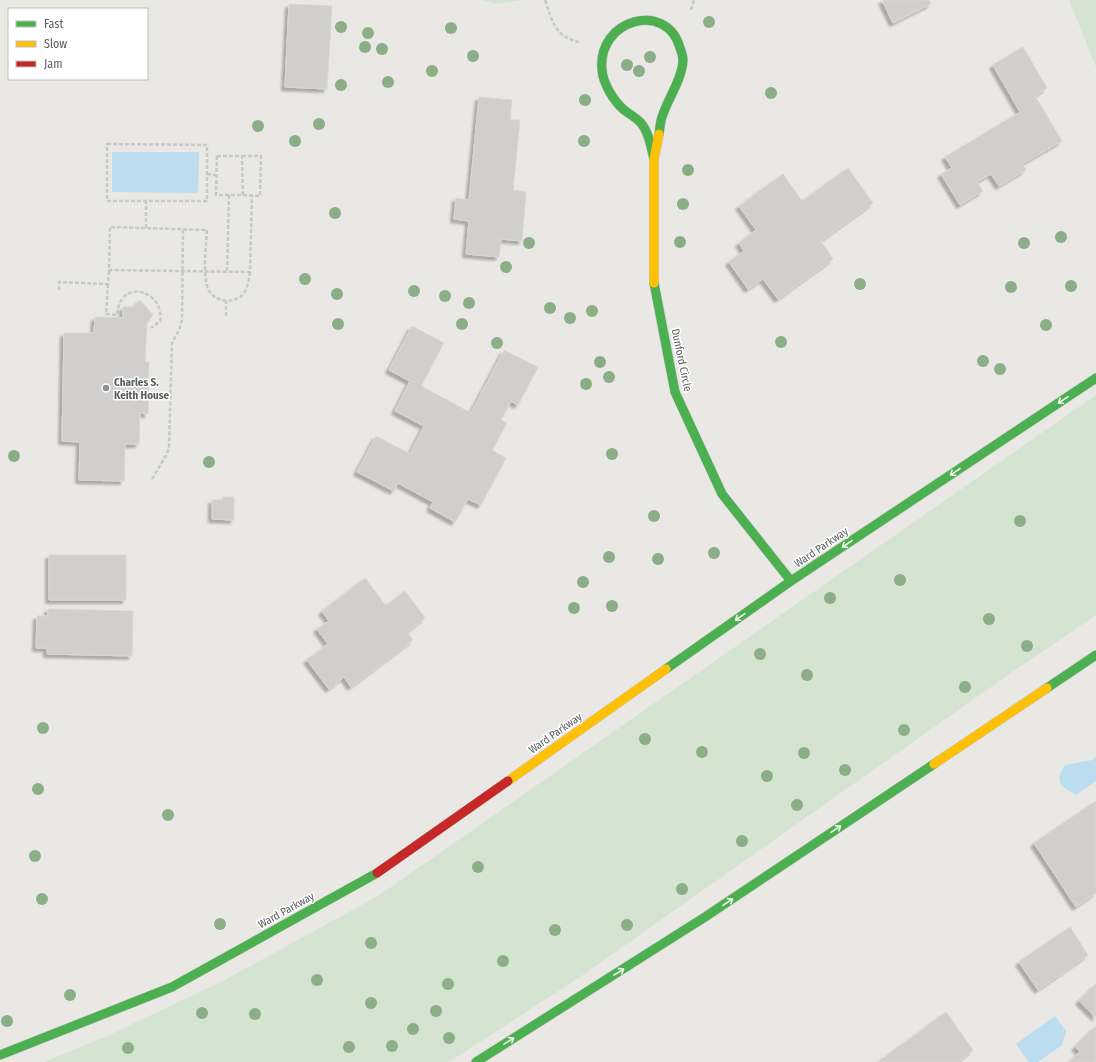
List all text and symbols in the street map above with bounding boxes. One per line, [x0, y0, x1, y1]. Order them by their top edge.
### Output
legend [8, 8, 148, 80]
text: Fast [44, 17, 63, 31]
text: Slow [44, 37, 67, 51]
text: Jam [44, 57, 62, 71]
street label: Dunford Circle [669, 328, 695, 393]
place label: Charles S. Keith House [114, 376, 170, 402]
marker: Charles S. Keith House [101, 383, 111, 393]
one-way arrow [1058, 396, 1069, 404]
one-way arrow [950, 468, 961, 476]
street label: Ward Parkway [792, 525, 851, 570]
one-way arrow [842, 540, 853, 548]
one-way arrow [734, 613, 745, 621]
street label: Ward Parkway [526, 710, 584, 757]
one-way arrow [830, 825, 841, 833]
street label: Ward Parkway [256, 890, 317, 931]
one-way arrow [723, 898, 734, 906]
one-way arrow [613, 967, 625, 975]
one-way arrow [503, 1037, 514, 1045]

